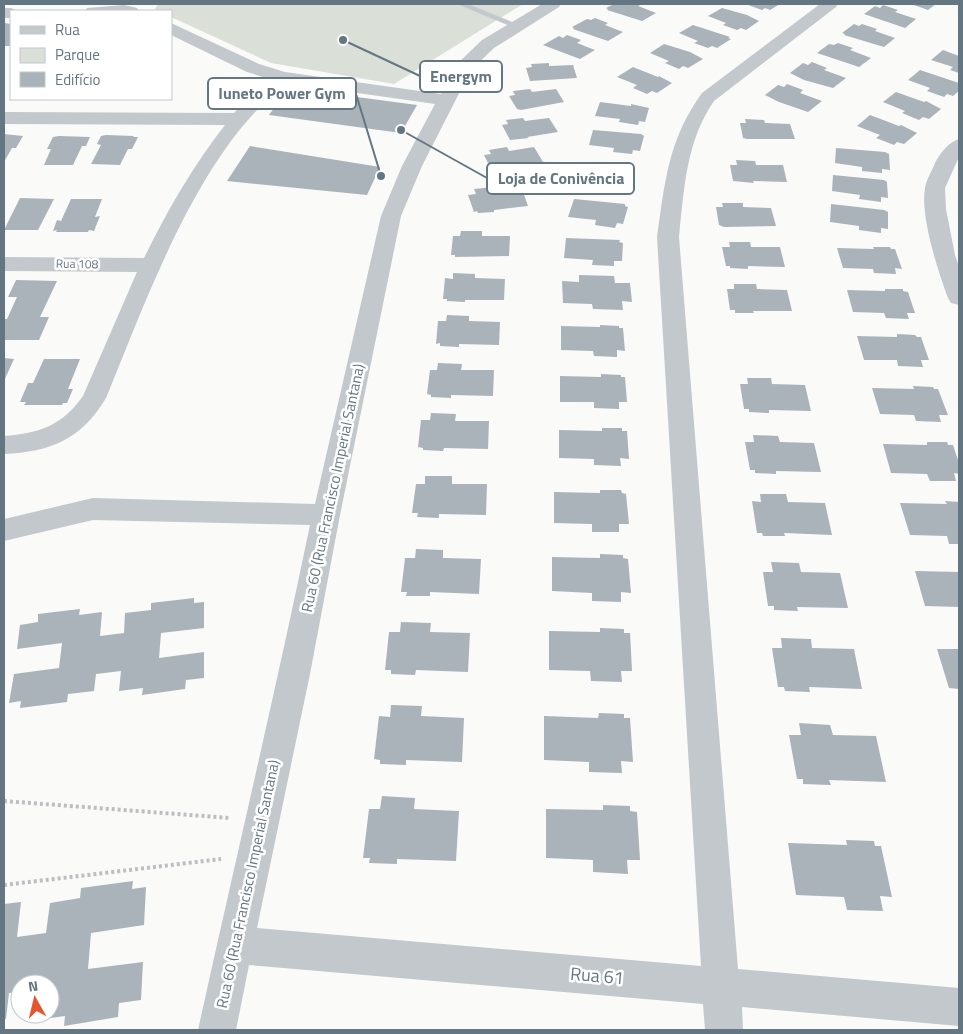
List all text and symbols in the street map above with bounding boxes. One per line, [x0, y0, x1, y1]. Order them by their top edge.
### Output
legend [10, 10, 172, 100]
text: Rua [55, 18, 80, 41]
text: Parque [55, 43, 100, 66]
callout: Energym [420, 61, 502, 92]
text: Energym [430, 64, 492, 88]
text: Edifício [55, 68, 100, 91]
callout: Iuneto Power Gym [208, 78, 356, 109]
text: Iuneto Power Gym [218, 81, 346, 105]
callout: Loja de Conivência [487, 163, 634, 194]
text: Loja de Conivência [498, 166, 624, 190]
street label: Rua 108 [56, 254, 99, 273]
street label: Rua 60 (Rua Francisco Imperial Santana) [295, 362, 370, 614]
street label: Rua 60 (Rua Francisco Imperial Santana) [210, 758, 285, 1010]
street label: Rua 61 [569, 960, 625, 991]
north arrow [10, 974, 60, 1024]
text: N [27, 975, 39, 997]

